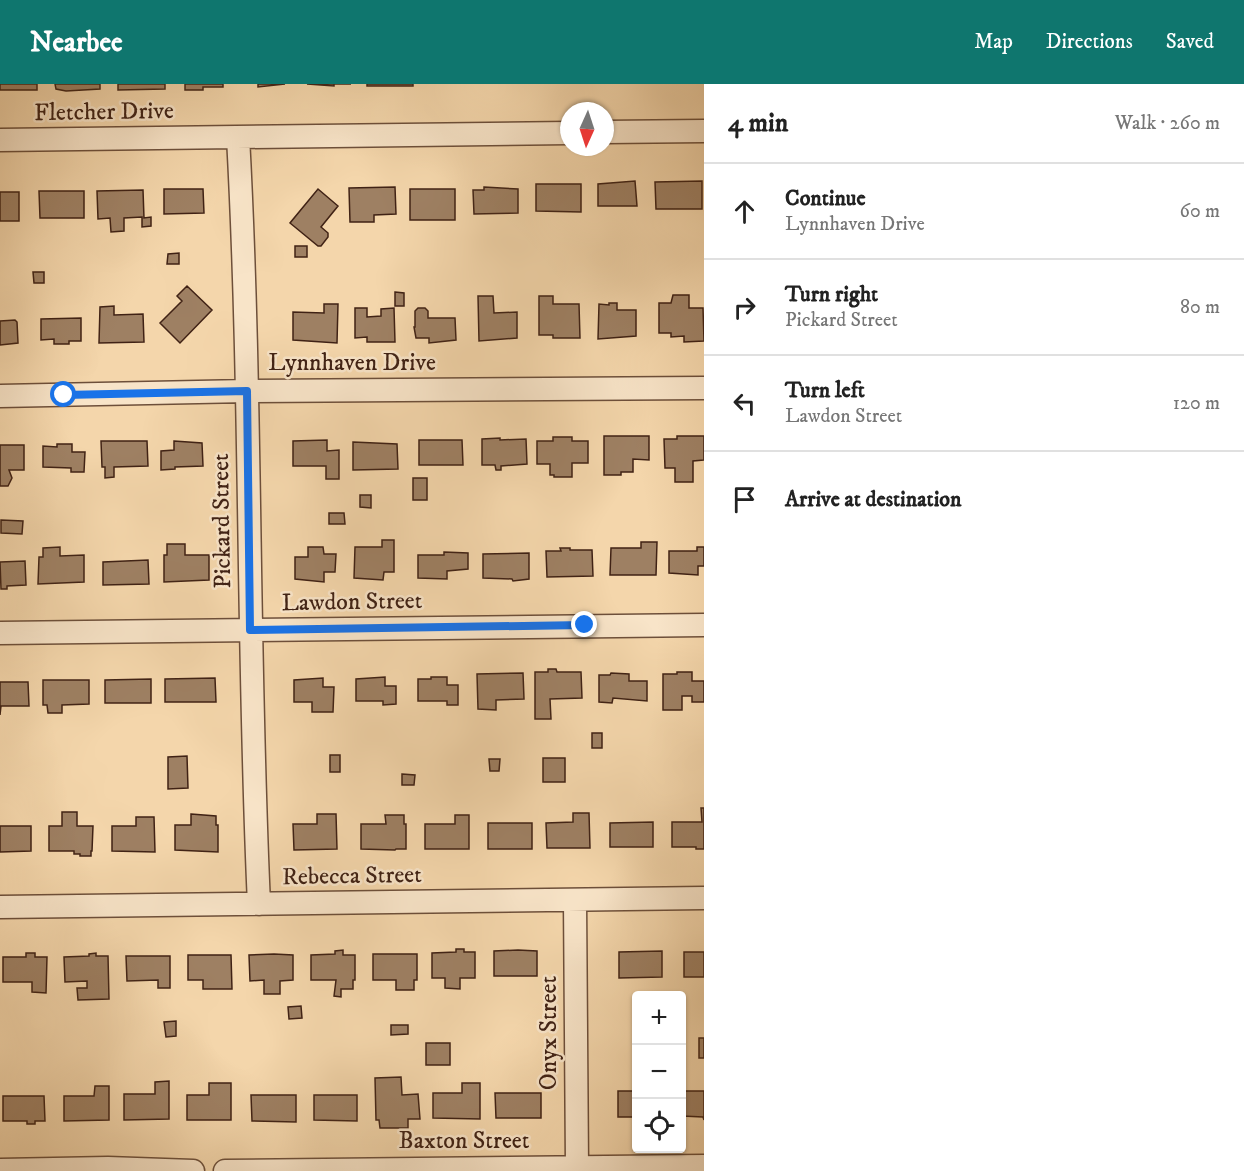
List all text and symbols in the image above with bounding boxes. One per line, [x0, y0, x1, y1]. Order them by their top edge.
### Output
text: Nearbee [30, 25, 123, 60]
text: Map [974, 29, 1013, 55]
text: Directions [1046, 29, 1133, 55]
text: Saved [1166, 29, 1214, 55]
street label: Fletcher Drive [34, 96, 174, 128]
north arrow [560, 102, 614, 156]
text: 4 min [728, 107, 788, 140]
text: Walk · 260 m [1115, 111, 1220, 136]
text: Continue [785, 185, 866, 212]
icon: ahead [728, 195, 761, 228]
text: 60 m [1180, 199, 1220, 224]
text: Lynnhaven Drive [785, 212, 925, 237]
text: Turn right [785, 281, 878, 308]
icon: right [728, 291, 761, 324]
text: 80 m [1180, 295, 1220, 320]
text: Pickard Street [785, 308, 898, 333]
street label: Lynnhaven Drive [268, 348, 436, 378]
text: Turn left [785, 377, 865, 404]
route start [50, 381, 76, 407]
icon: left [728, 387, 761, 420]
text: 120 m [1173, 391, 1220, 416]
text: Lawdon Street [785, 404, 902, 429]
street label: Pickard Street [206, 453, 238, 589]
icon: arrive [728, 483, 761, 516]
text: Arrive at destination [785, 486, 962, 513]
street label: Lawdon Street [281, 586, 423, 618]
route end [571, 611, 597, 637]
street label: Rebecca Street [282, 860, 422, 892]
street label: Onyx Street [534, 975, 564, 1090]
map controls [632, 991, 686, 1153]
button: + [632, 991, 686, 1045]
button: − [632, 1045, 686, 1099]
button: locate [632, 1099, 686, 1153]
street label: Baxton Street [399, 1126, 530, 1156]

